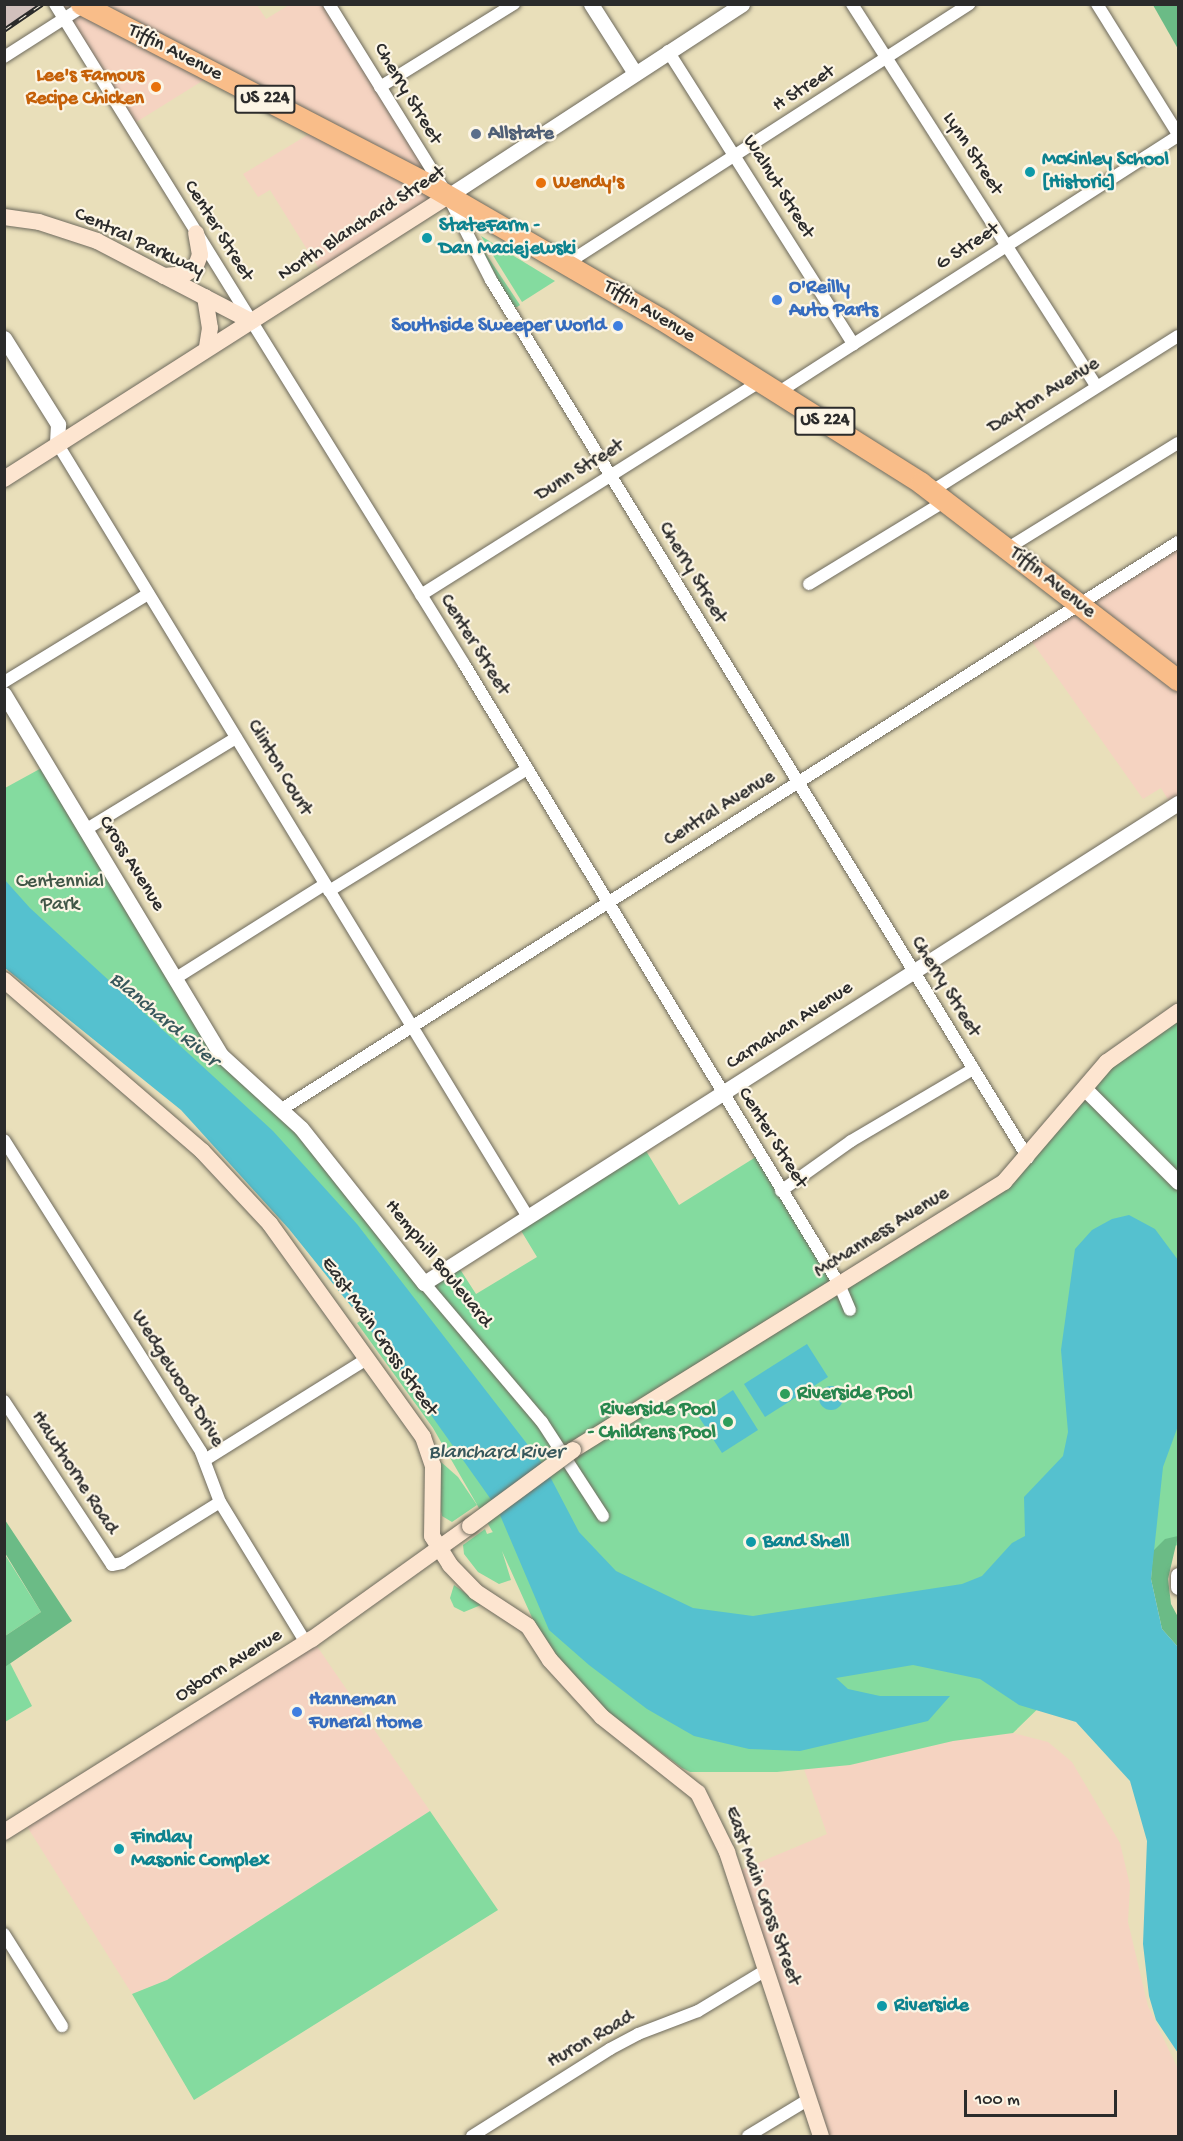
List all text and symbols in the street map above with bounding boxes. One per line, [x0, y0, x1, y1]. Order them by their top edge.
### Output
street label: Tiffin Avenue [124, 19, 226, 87]
street label: Cherry Street [367, 39, 447, 149]
street label: H Street [768, 60, 840, 118]
place label: Lee's Famous Recipe Chicken [26, 64, 144, 111]
marker: Lee's Famous Recipe Chicken [149, 80, 163, 94]
road number: US 224 [234, 84, 296, 114]
street label: Lynn Street [936, 108, 1008, 200]
place label: Allstate [488, 122, 554, 146]
marker: Allstate [469, 127, 483, 141]
street label: Walnut Street [737, 131, 819, 243]
place label: McKinley School [Historic] [1042, 148, 1169, 195]
street label: North Blanchard Street [274, 161, 450, 287]
marker: McKinley School [Historic] [1023, 165, 1037, 179]
place label: Wendy's [553, 171, 624, 195]
street label: Center Street [178, 176, 258, 286]
marker: Wendy's [534, 176, 548, 190]
street label: Central Parkway [70, 202, 208, 284]
place label: StateFarm - Dan Maciejewski [439, 214, 576, 261]
street label: G Street [932, 218, 1004, 276]
marker: StateFarm - Dan Maciejewski [420, 231, 434, 245]
street label: Tiffin Avenue [599, 275, 699, 349]
place label: O'Reilly Auto Parts [789, 276, 878, 323]
marker: O'Reilly Auto Parts [770, 293, 784, 307]
place label: Southside Sweeper World [392, 314, 606, 338]
marker: Southside Sweeper World [611, 319, 625, 333]
street label: Dayton Avenue [984, 352, 1104, 440]
road number: US 224 [794, 406, 856, 436]
street label: Dunn Street [531, 434, 629, 508]
street label: Cherry Street [652, 518, 732, 628]
street label: Tiffin Avenue [1004, 542, 1100, 624]
street label: Center Street [434, 590, 514, 700]
street label: Clinton Court [241, 716, 317, 820]
street label: Central Avenue [660, 765, 780, 853]
street label: Cross Avenue [92, 812, 170, 916]
park label: Centennial Park [16, 870, 104, 917]
street label: Cherry Street [905, 932, 985, 1042]
water label: Blanchard River [103, 968, 223, 1074]
street label: Carnahan Avenue [722, 976, 858, 1076]
street label: Center Street [732, 1083, 812, 1193]
street label: McManness Avenue [810, 1182, 954, 1284]
street label: Hemphill Boulevard [379, 1195, 497, 1333]
street label: East Main Cross Street [315, 1253, 443, 1421]
street label: Wedgewood Drive [125, 1306, 229, 1452]
place label: Riverside Pool [797, 1382, 913, 1406]
marker: Riverside Pool [778, 1387, 792, 1401]
place label: Riverside Pool - Childrens Pool [588, 1398, 716, 1445]
street label: Hawthorne Road [25, 1407, 123, 1539]
marker: Riverside Pool - Childrens Pool [721, 1415, 735, 1429]
water label: Blanchard River [429, 1441, 563, 1467]
place label: Band Shell [763, 1530, 849, 1554]
marker: Band Shell [744, 1535, 758, 1549]
street label: Osborn Avenue [171, 1624, 287, 1708]
place label: Hanneman Funeral Home [309, 1688, 422, 1735]
marker: Hanneman Funeral Home [290, 1705, 304, 1719]
street label: East Main Cross Street [718, 1803, 806, 1989]
place label: Findlay Masonic Complex [131, 1826, 270, 1873]
marker: Findlay Masonic Complex [112, 1842, 126, 1856]
place label: Riverside [894, 1994, 969, 2018]
marker: Riverside [875, 1999, 889, 2013]
street label: Huron Road [543, 2006, 639, 2074]
scale bar [967, 2078, 1120, 2116]
text: 100 m [975, 2090, 1020, 2111]

